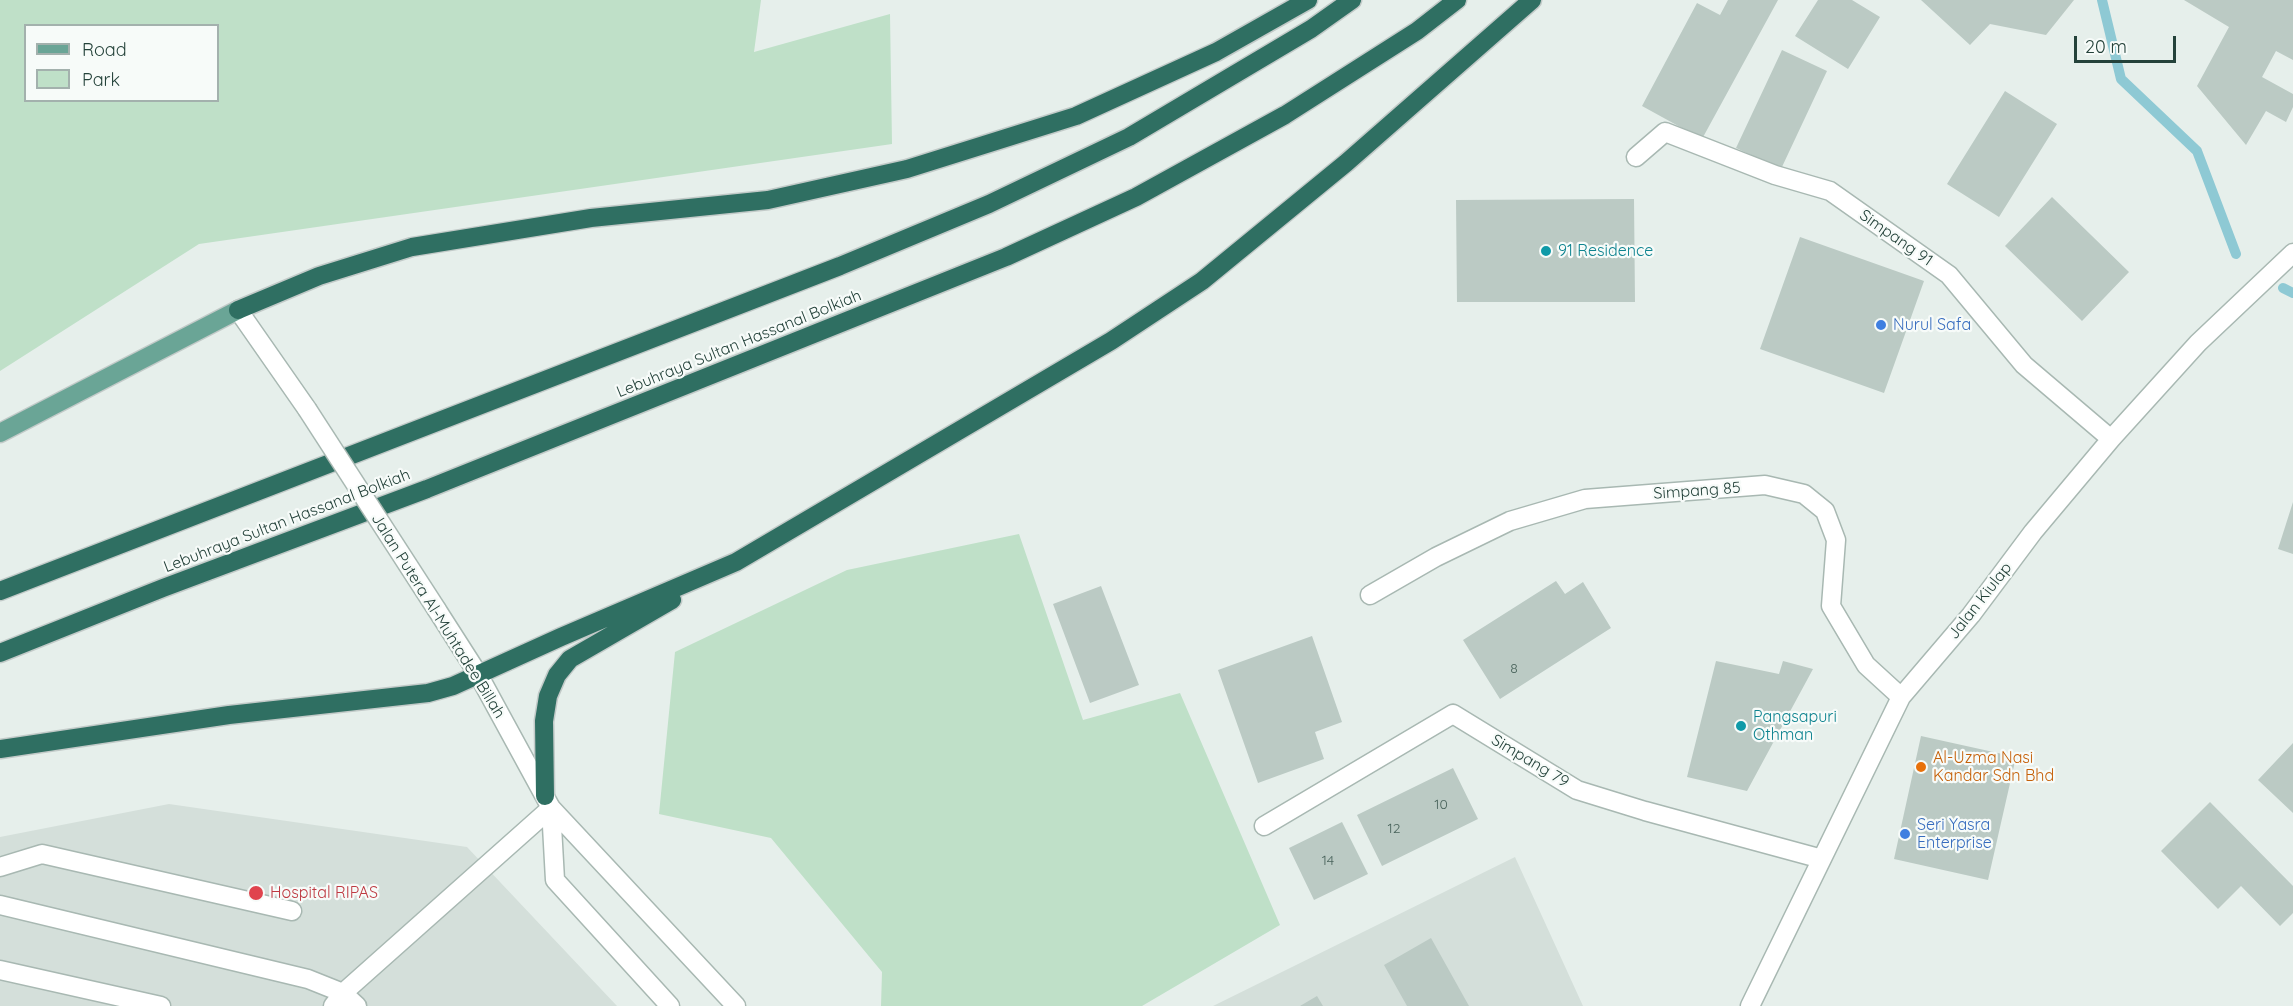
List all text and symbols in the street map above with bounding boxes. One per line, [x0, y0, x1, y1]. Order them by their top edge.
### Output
legend [24, 24, 219, 102]
scale bar [2077, 24, 2179, 62]
text: 20 m [2085, 35, 2127, 58]
text: Road [82, 38, 127, 61]
text: Park [82, 68, 120, 91]
street label: Simpang 91 [1856, 206, 1936, 270]
place label: 91 Residence [1558, 241, 1653, 261]
marker: 91 Residence [1539, 244, 1553, 258]
street label: Lebuhraya Sultan Hassanal Bolkiah [614, 286, 864, 402]
place label: Nurul Safa [1893, 315, 1971, 335]
marker: Nurul Safa [1874, 318, 1888, 332]
street label: Lebuhraya Sultan Hassanal Bolkiah [161, 465, 413, 577]
street label: Simpang 85 [1653, 478, 1741, 504]
street label: Jalan Putera Al-Muhtadee Billah [367, 510, 509, 722]
street label: Jalan Kiulap [1944, 559, 2016, 643]
house number: 8 [1510, 661, 1518, 677]
place label: Pangsapuri Othman [1753, 707, 1837, 745]
marker: Pangsapuri Othman [1734, 719, 1748, 733]
street label: Simpang 79 [1488, 730, 1572, 792]
place label: Al-Uzma Nasi Kandar Sdn Bhd [1933, 748, 2054, 786]
marker: Al-Uzma Nasi Kandar Sdn Bhd [1914, 760, 1928, 774]
house number: 10 [1434, 797, 1448, 813]
place label: Seri Yasra Enterprise [1917, 815, 1992, 853]
house number: 12 [1388, 821, 1400, 837]
marker: Seri Yasra Enterprise [1898, 827, 1912, 841]
house number: 14 [1322, 853, 1334, 869]
place label: Hospital RIPAS [270, 883, 378, 903]
marker: Hospital RIPAS [247, 884, 265, 902]

